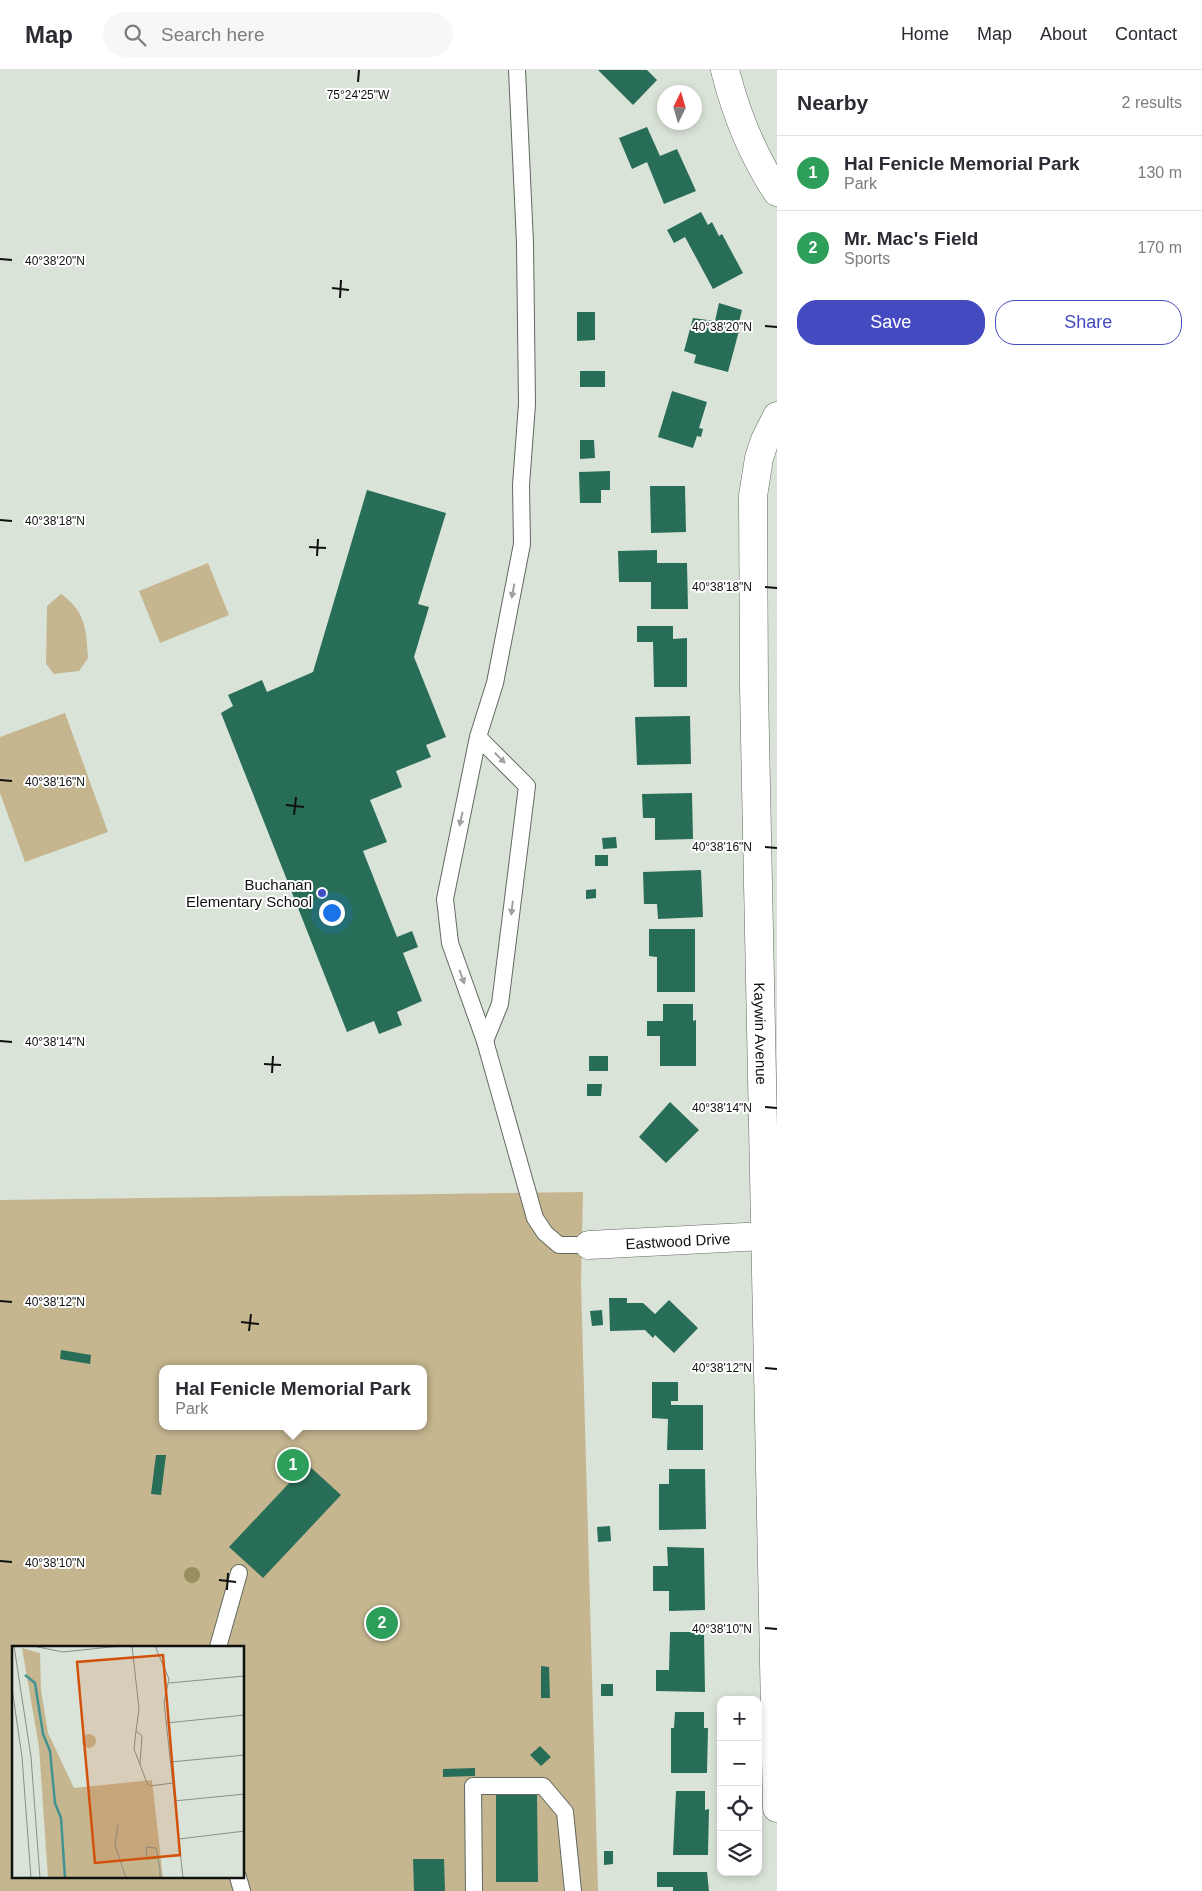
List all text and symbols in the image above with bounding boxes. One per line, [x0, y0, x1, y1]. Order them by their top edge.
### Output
search box [103, 12, 453, 57]
text: Map [25, 21, 73, 48]
icon: search [121, 21, 149, 49]
text: Search here [161, 24, 265, 45]
text: Home [901, 24, 949, 44]
text: Map [977, 24, 1012, 44]
text: About [1040, 24, 1087, 44]
text: Contact [1115, 24, 1177, 44]
north arrow [657, 85, 702, 130]
text: 75°24'25"W [327, 88, 390, 102]
text: Nearby [797, 91, 868, 114]
text: 2 results [1122, 94, 1182, 111]
text: Hal Fenicle Memorial Park [844, 153, 1080, 174]
text: 1 [809, 164, 817, 181]
text: 130 m [1138, 164, 1182, 181]
text: Park [844, 175, 877, 192]
text: Mr. Mac's Field [844, 228, 978, 249]
text: 2 [809, 239, 817, 256]
text: 170 m [1138, 239, 1182, 256]
text: Sports [844, 250, 890, 267]
text: 40°38'20"N [25, 254, 85, 268]
button: Save [797, 300, 985, 345]
button: Share [995, 300, 1182, 345]
text: 40°38'20"N [692, 320, 752, 334]
text: 40°38'18"N [25, 514, 85, 528]
text: 40°38'18"N [692, 580, 752, 594]
one-way arrow [509, 584, 517, 599]
one-way arrow [494, 752, 506, 764]
text: 40°38'16"N [25, 775, 85, 789]
one-way arrow [457, 811, 465, 827]
text: 40°38'16"N [692, 840, 752, 854]
place label: Buchanan Elementary School [186, 876, 312, 910]
marker: Buchanan Elementary School [316, 887, 328, 899]
your location [319, 900, 345, 926]
one-way arrow [508, 901, 516, 917]
one-way arrow [458, 970, 466, 985]
street label: Kaywin Avenue [752, 982, 771, 1085]
text: 40°38'14"N [25, 1035, 85, 1049]
text: 40°38'14"N [692, 1101, 752, 1115]
street label: Eastwood Drive [625, 1229, 731, 1252]
text: 40°38'12"N [25, 1295, 85, 1309]
text: 40°38'12"N [692, 1361, 752, 1375]
popup [159, 1365, 427, 1430]
text: Hal Fenicle Memorial Park [175, 1378, 411, 1399]
text: Park [175, 1400, 208, 1417]
pin: 1 [277, 1446, 309, 1484]
text: 40°38'10"N [25, 1556, 85, 1570]
pin: 2 [366, 1604, 398, 1642]
text: 40°38'10"N [692, 1622, 752, 1636]
inset map [12, 1646, 245, 1878]
map controls [717, 1696, 762, 1876]
button: + [717, 1696, 762, 1741]
button: − [717, 1741, 762, 1786]
button: locate [717, 1786, 762, 1831]
button: layers [717, 1831, 762, 1876]

